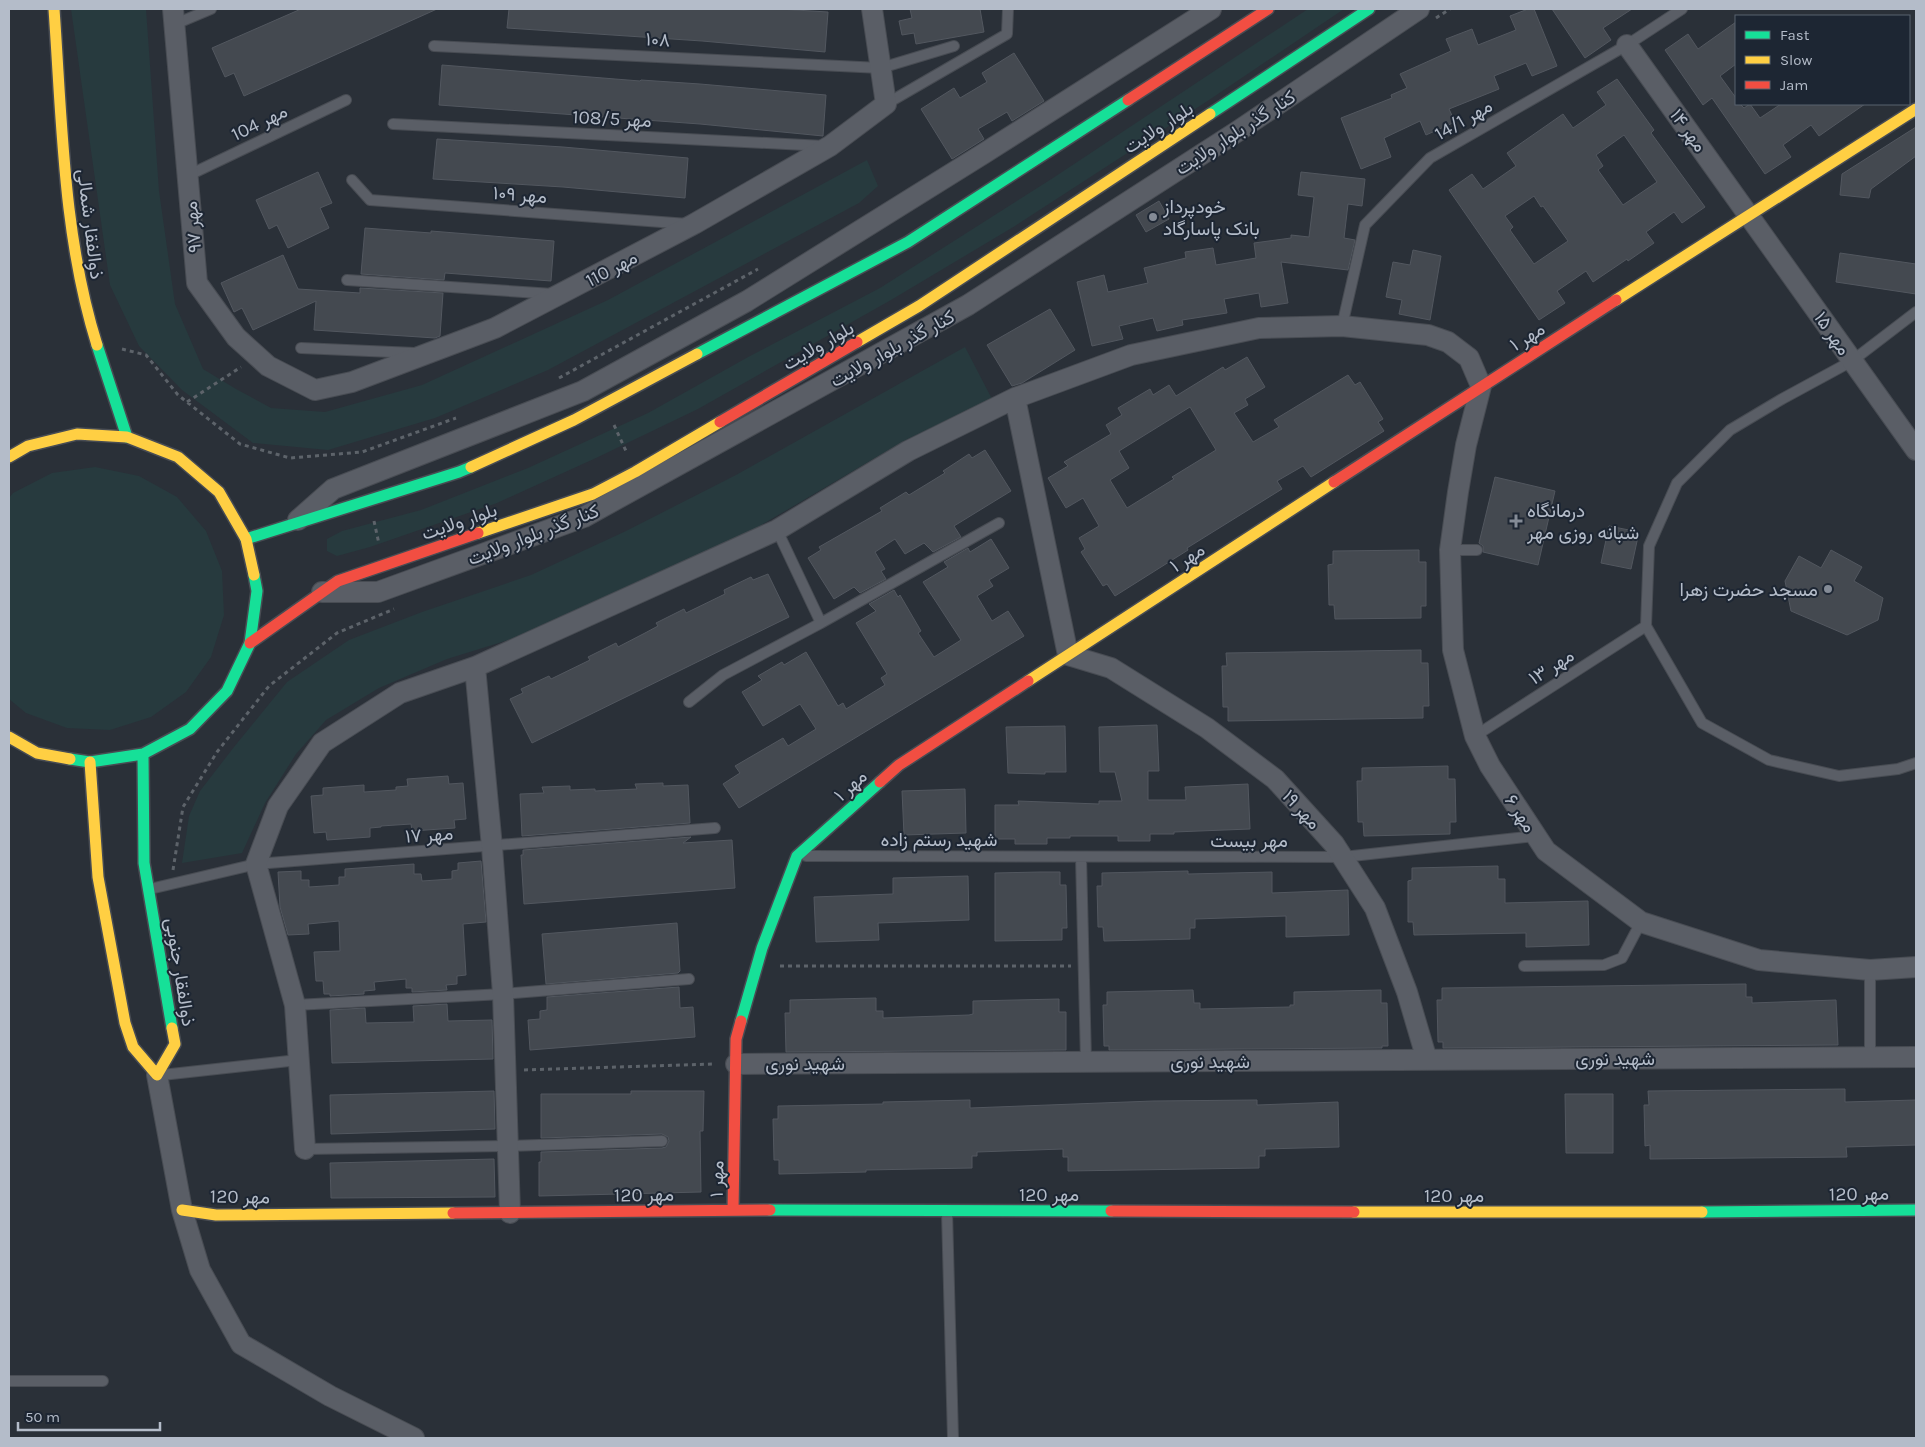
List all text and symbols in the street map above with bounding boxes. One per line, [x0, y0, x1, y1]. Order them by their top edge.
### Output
legend [1735, 15, 1910, 105]
text: Fast [1780, 26, 1810, 44]
street label: ۱۰۸ [645, 28, 671, 52]
text: Slow [1780, 51, 1812, 69]
text: Jam [1780, 76, 1808, 94]
street label: کنار گذر بلوار ولایت [1171, 86, 1300, 180]
street label: مهر 14/1 [1431, 95, 1496, 145]
street label: بلوار ولایت [1120, 97, 1197, 158]
street label: مهر 104 [228, 100, 291, 146]
street label: مهر ۱۴ [1665, 105, 1711, 156]
street label: مهر 108/5 [572, 106, 652, 132]
street label: ذوالفقار شمالی [72, 168, 108, 281]
street label: مهر ۱۰۹ [492, 182, 548, 208]
place label: خودپرداز بانک پاسارگاد [1162, 196, 1260, 242]
street label: مهر ۹۷ [180, 200, 206, 254]
marker: خودپرداز بانک پاسارگاد [1147, 211, 1159, 223]
street label: مهر 110 [582, 246, 641, 292]
street label: کنار گذر بلوار ولایت [826, 306, 958, 392]
street label: مهر ۱۵ [1809, 308, 1855, 360]
street label: بلوار ولایت [779, 317, 858, 375]
street label: مهر ۱ [1506, 318, 1549, 356]
street label: بلوار ولایت [419, 499, 500, 545]
street label: کنار گذر بلوار ولایت [465, 500, 602, 570]
place label: درمانگاه شبانه روزی مهر [1526, 500, 1639, 544]
marker: درمانگاه شبانه روزی مهر [1509, 514, 1523, 528]
street label: مهر ۱ [1166, 539, 1209, 577]
place label: مسجد حضرت زهرا [1680, 579, 1818, 601]
marker: مسجد حضرت زهرا [1822, 583, 1834, 595]
street label: مهر ۱۳ [1525, 644, 1578, 690]
street label: مهر ۱ [830, 765, 872, 806]
street label: مهر ۱۹ [1278, 785, 1325, 834]
street label: مهر ۶ [1500, 790, 1540, 837]
street label: مهر ۱۷ [404, 822, 454, 848]
street label: شهید رستم زاده [881, 829, 997, 852]
street label: مهر بیست [1210, 830, 1288, 852]
street label: ذوالفقار جنوبی [161, 916, 199, 1028]
street label: شهید نوری [1575, 1048, 1655, 1070]
street label: شهید نوری [1170, 1051, 1250, 1073]
street label: شهید نوری [765, 1053, 845, 1075]
street label: مهر ۱ [706, 1160, 728, 1198]
street label: مهر 120 [1829, 1182, 1889, 1206]
street label: مهر 120 [614, 1183, 674, 1207]
street label: مهر 120 [1019, 1184, 1079, 1206]
street label: مهر 120 [210, 1185, 270, 1209]
street label: مهر 120 [1424, 1185, 1484, 1207]
scale bar [18, 1400, 160, 1432]
text: 50 m [25, 1408, 60, 1426]

